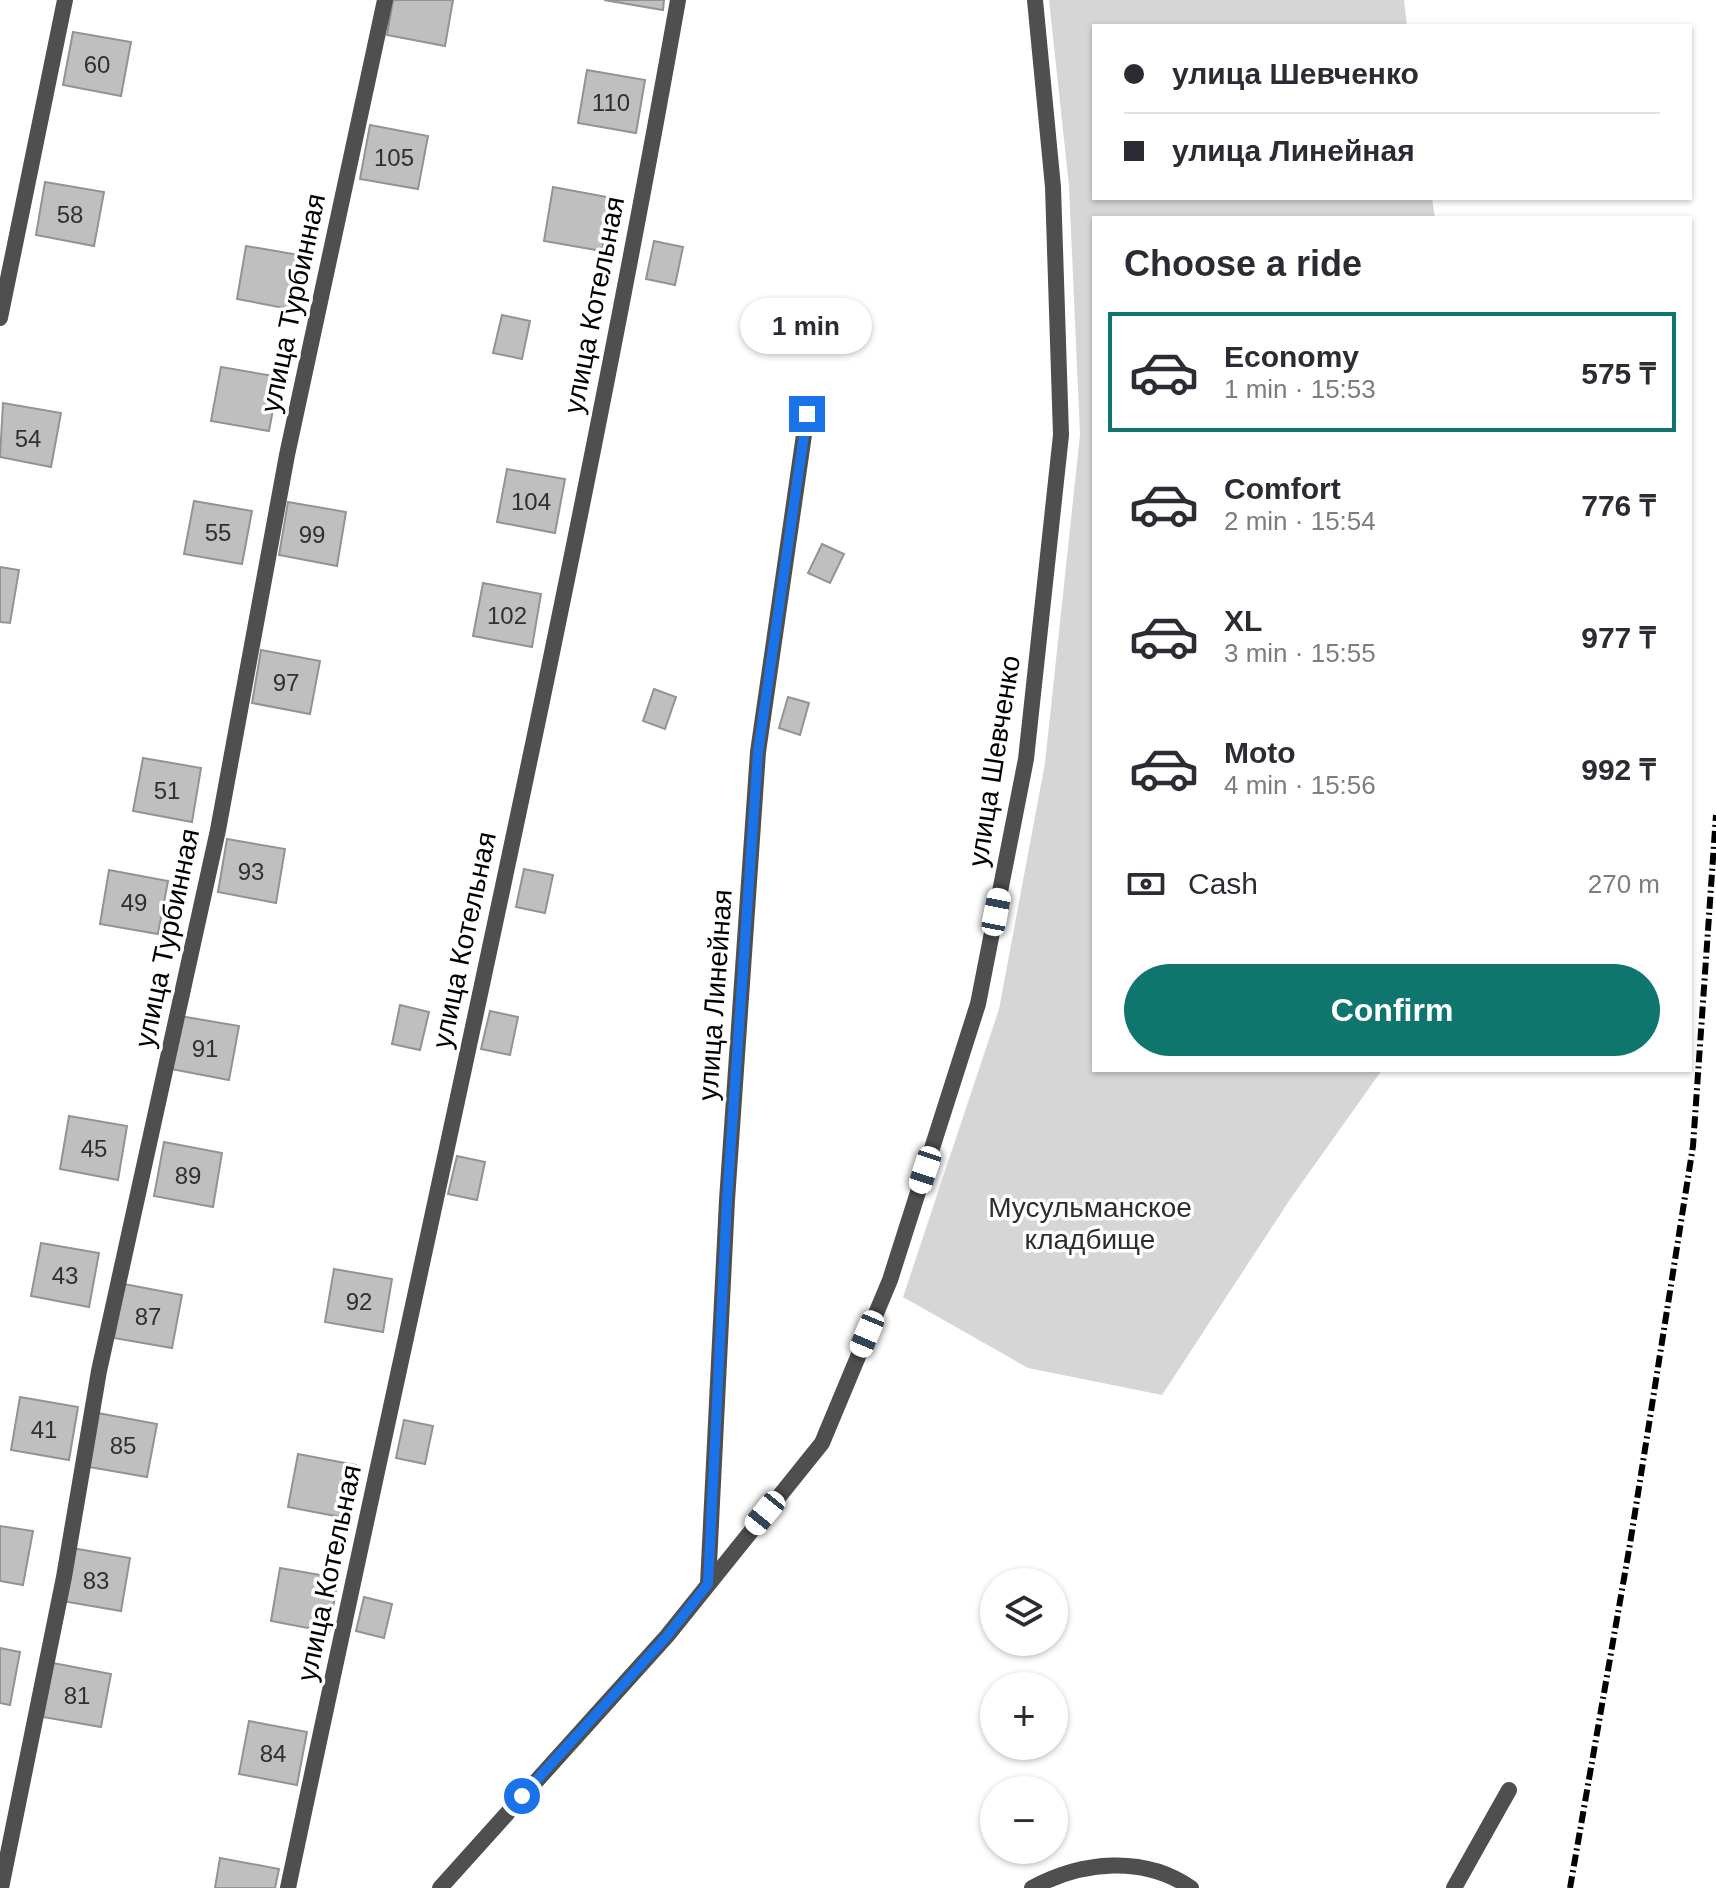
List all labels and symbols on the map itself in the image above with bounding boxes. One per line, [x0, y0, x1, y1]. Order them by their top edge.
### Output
house number: 60 [84, 51, 110, 78]
house number: 110 [592, 89, 630, 116]
house number: 105 [374, 144, 414, 171]
street label: улица Турбинная [255, 191, 331, 415]
street label: улица Котельная [558, 194, 630, 416]
house number: 58 [57, 201, 83, 228]
callout: 1 min [741, 298, 873, 354]
route end [789, 396, 825, 432]
house number: 54 [15, 425, 41, 452]
house number: 104 [511, 488, 551, 515]
house number: 55 [205, 519, 231, 546]
house number: 99 [299, 521, 325, 548]
house number: 102 [487, 602, 527, 629]
street label: улица Шевченко [962, 653, 1026, 869]
house number: 97 [273, 669, 299, 696]
house number: 51 [154, 777, 180, 804]
street label: улица Турбинная [129, 826, 205, 1050]
street label: улица Котельная [426, 829, 502, 1051]
house number: 93 [238, 858, 264, 885]
car [980, 886, 1012, 938]
street label: улица Линейная [692, 888, 738, 1102]
house number: 49 [121, 889, 147, 916]
house number: 91 [192, 1035, 218, 1062]
house number: 45 [81, 1135, 107, 1162]
car [906, 1143, 944, 1197]
house number: 89 [175, 1162, 201, 1189]
park label: Мусульманское кладбище [988, 1192, 1192, 1255]
house number: 43 [52, 1262, 78, 1289]
house number: 92 [346, 1288, 372, 1315]
house number: 87 [135, 1303, 161, 1330]
car [847, 1307, 887, 1361]
house number: 41 [31, 1416, 57, 1443]
house number: 85 [110, 1432, 136, 1459]
street label: улица Котельная [291, 1462, 367, 1684]
car [741, 1487, 789, 1539]
house number: 83 [83, 1567, 109, 1594]
house number: 81 [64, 1682, 90, 1709]
house number: 84 [260, 1740, 286, 1767]
route start [504, 1778, 540, 1814]

